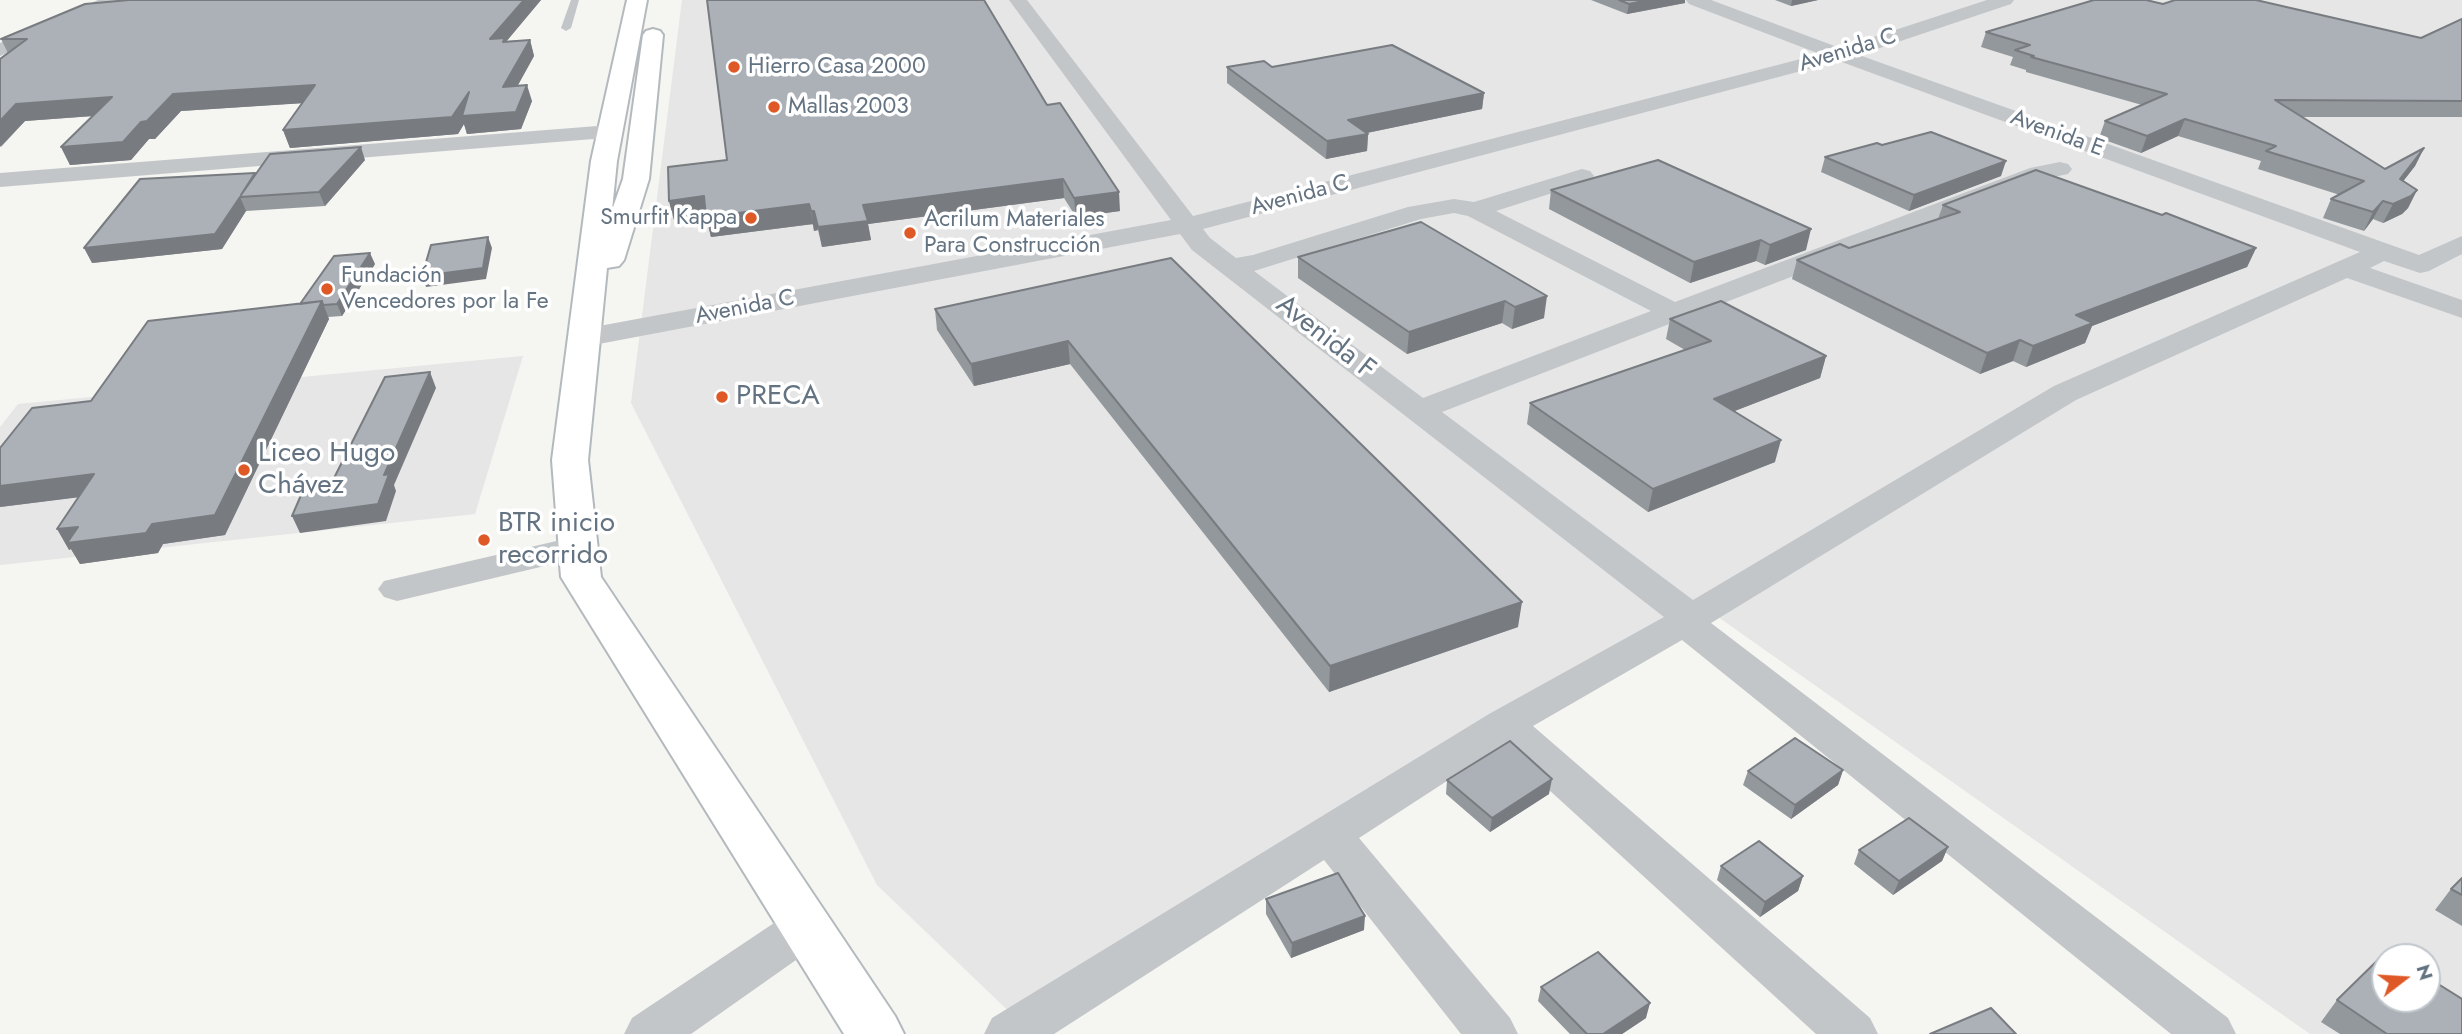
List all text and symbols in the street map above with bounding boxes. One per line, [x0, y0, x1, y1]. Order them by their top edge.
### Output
street label: Avenida C [1796, 23, 1900, 79]
place label: Hierro Casa 2000 [748, 53, 926, 81]
marker: Hierro Casa 2000 [726, 59, 742, 75]
place label: Mallas 2003 [788, 93, 909, 121]
marker: Mallas 2003 [766, 99, 782, 115]
street label: Avenida E [2007, 104, 2107, 164]
street label: Avenida C [1248, 170, 1352, 222]
place label: Smurfit Kappa [600, 204, 737, 232]
place label: Acrilum Materiales Para Construcción [924, 206, 1105, 260]
marker: Smurfit Kappa [743, 210, 759, 226]
marker: Acrilum Materiales Para Construcción [902, 225, 918, 241]
place label: Fundación Vencedores por la Fe [341, 262, 549, 316]
marker: Fundación Vencedores por la Fe [319, 281, 335, 297]
street label: Avenida C [693, 285, 797, 331]
street label: Avenida F [1268, 289, 1382, 387]
place label: PRECA [736, 380, 820, 414]
marker: PRECA [714, 389, 730, 405]
place label: Liceo Hugo Chávez [258, 437, 395, 503]
marker: Liceo Hugo Chávez [236, 462, 252, 478]
place label: BTR inicio recorrido [498, 507, 615, 573]
marker: BTR inicio recorrido [476, 532, 492, 548]
north arrow [2371, 943, 2441, 1013]
text: N [2410, 961, 2440, 983]

